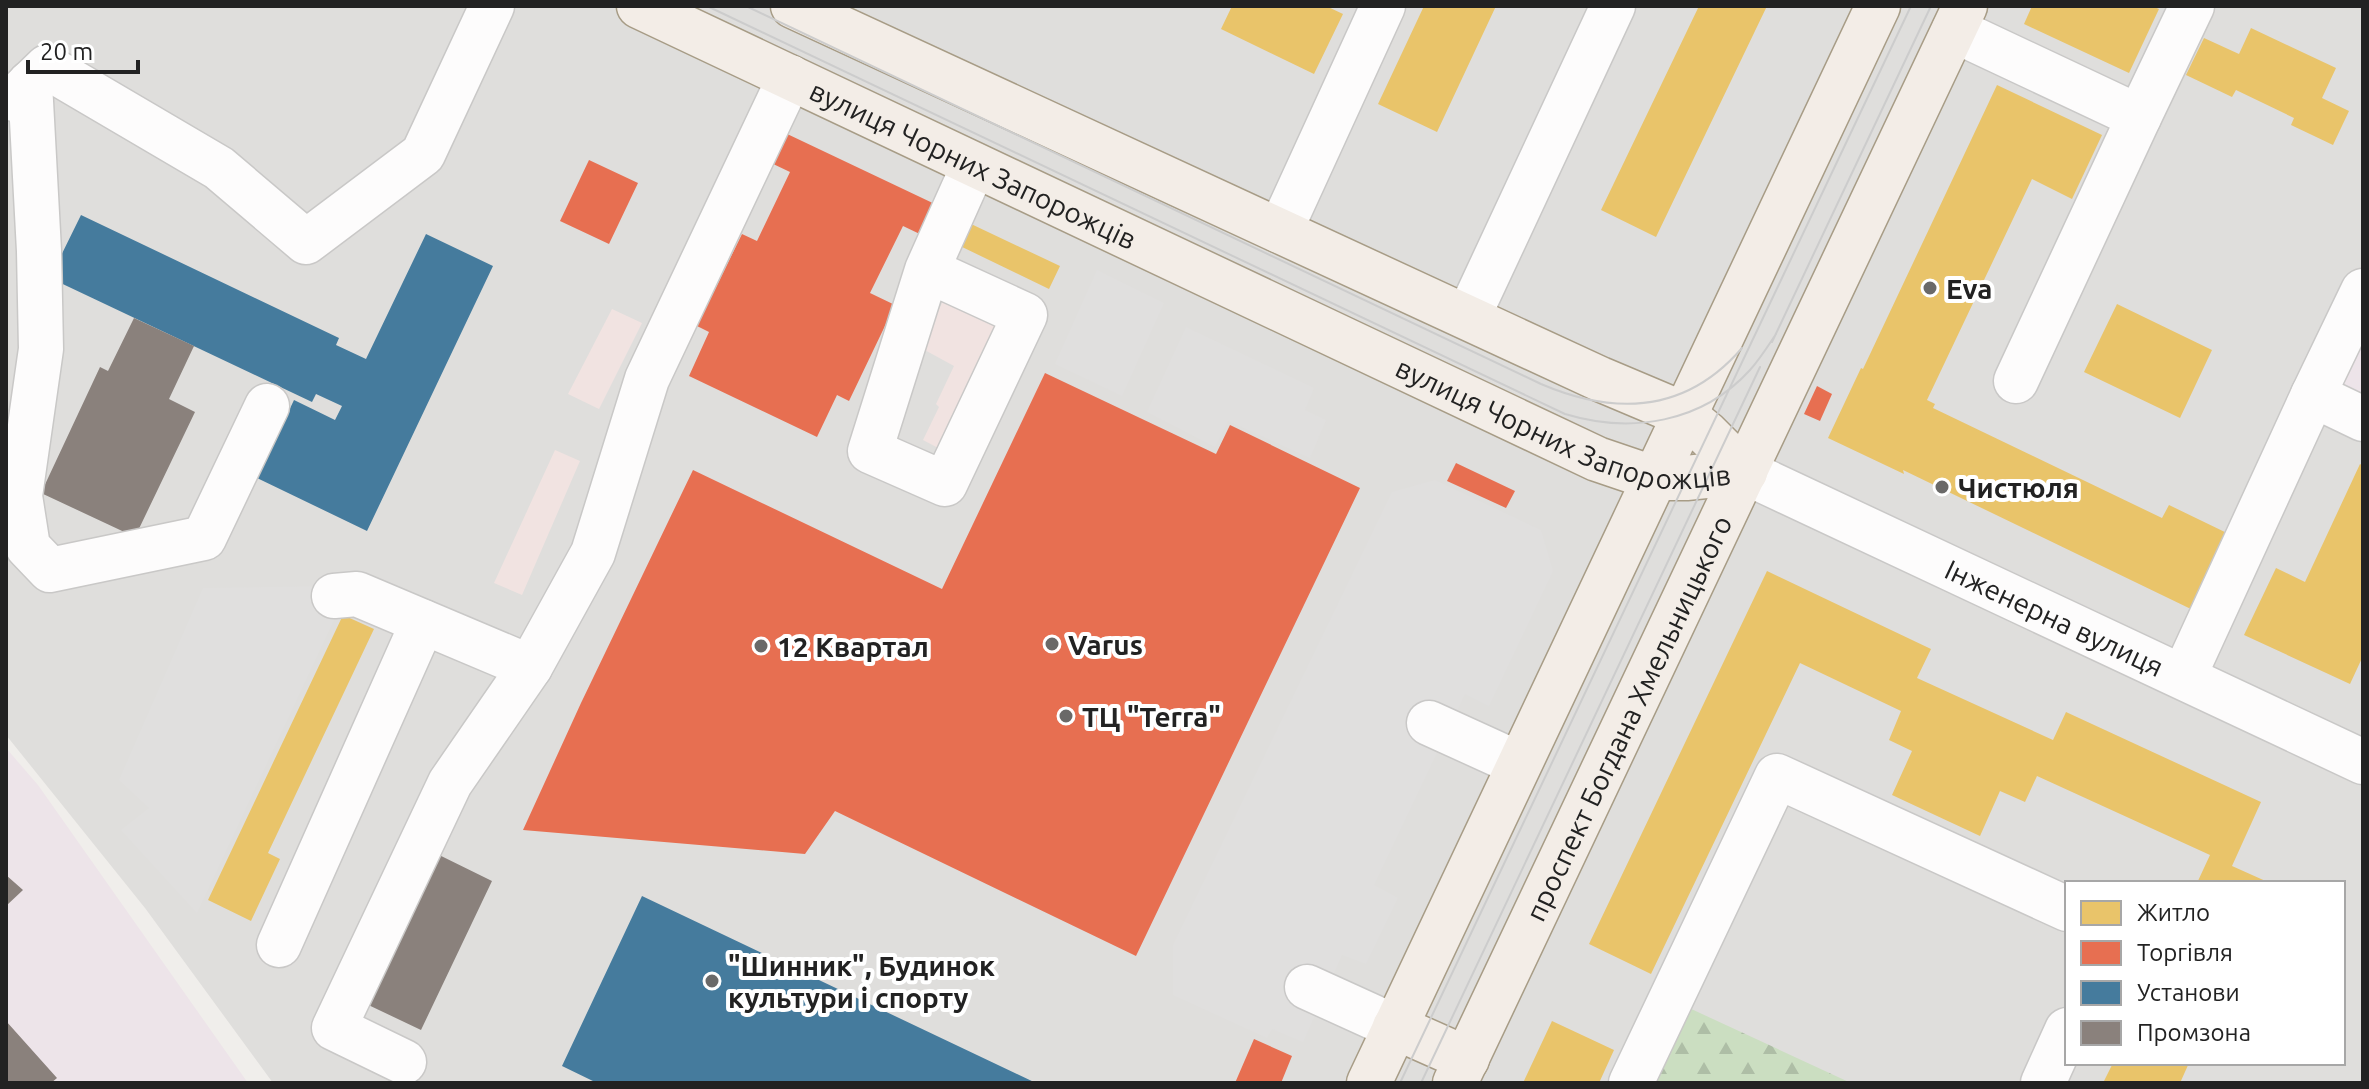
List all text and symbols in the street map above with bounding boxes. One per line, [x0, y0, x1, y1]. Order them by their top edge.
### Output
scale bar [28, 24, 138, 74]
text: 20 m [40, 38, 93, 65]
street label: вулиця Чорних Запорожців [805, 74, 1142, 255]
place label: Eva [1946, 273, 1993, 304]
marker: Eva [1921, 279, 1939, 297]
street label: вулиця Чорних Запорожців [1391, 351, 1732, 494]
place label: Чистюля [1958, 472, 2079, 503]
marker: Чистюля [1933, 478, 1951, 496]
street label: проспект Богдана Хмельницького [1519, 510, 1737, 925]
street label: Інженерна вулиця [1940, 553, 2169, 682]
place label: Varus [1068, 629, 1143, 660]
place label: 12 Квартал [777, 631, 929, 662]
marker: Varus [1043, 635, 1061, 653]
marker: 12 Квартал [752, 637, 770, 655]
place label: ТЦ "Terra" [1082, 701, 1221, 732]
marker: ТЦ "Terra" [1057, 707, 1075, 725]
legend [2065, 881, 2345, 1065]
text: Житло [2137, 899, 2210, 926]
text: Торгівля [2137, 939, 2233, 966]
place label: "Шинник", Будинок культури і спорту [728, 950, 995, 1013]
marker: "Шинник", Будинок культури і спорту [703, 972, 721, 990]
text: Установи [2137, 979, 2240, 1006]
text: Промзона [2137, 1019, 2251, 1046]

